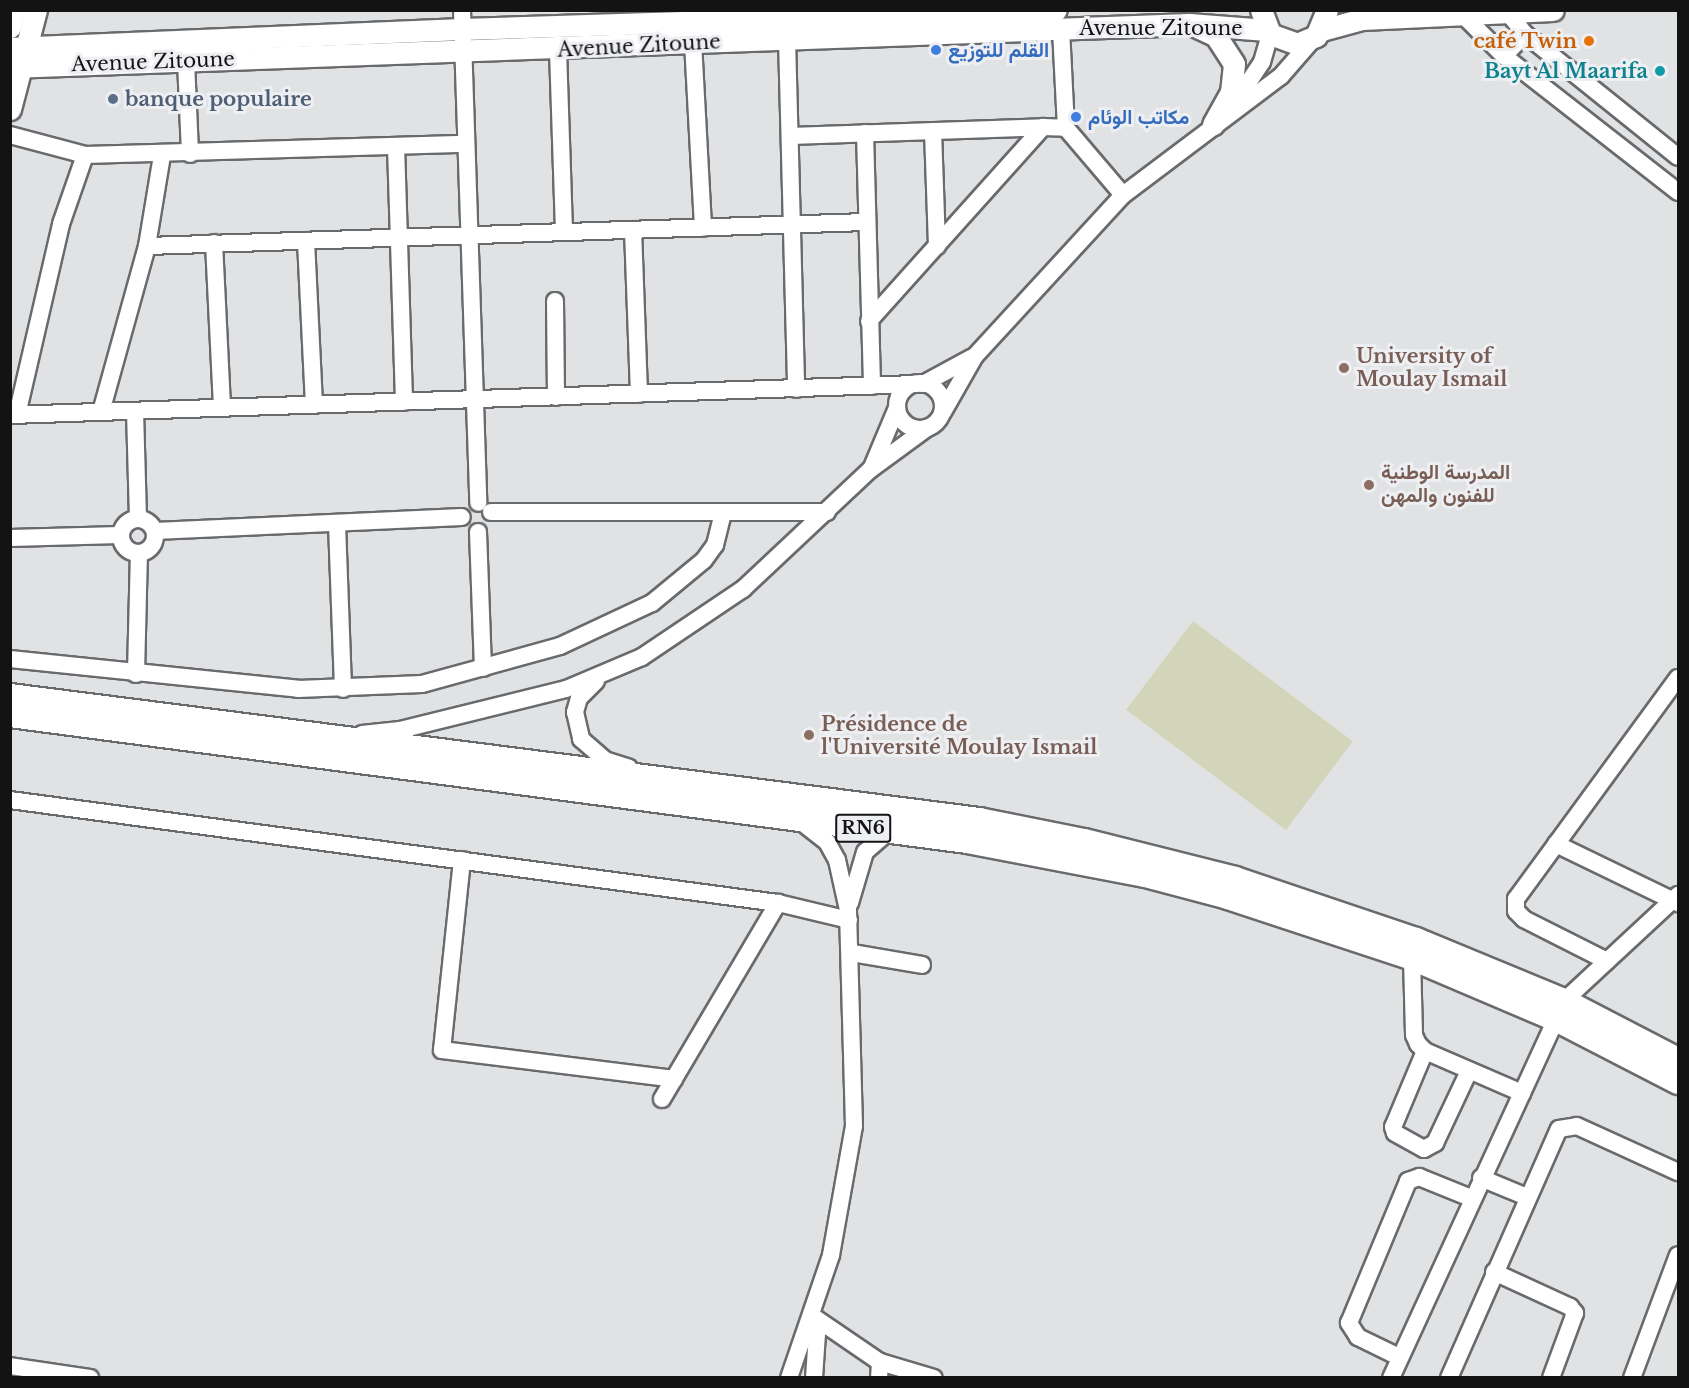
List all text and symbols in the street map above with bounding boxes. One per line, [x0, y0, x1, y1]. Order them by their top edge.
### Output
street label: Avenue Zitoune [1079, 16, 1243, 40]
place label: café Twin [1473, 29, 1577, 53]
street label: Avenue Zitoune [557, 30, 721, 62]
marker: café Twin [1582, 34, 1596, 48]
place label: القلم للتوزيع [948, 38, 1049, 62]
marker: القلم للتوزيع [929, 43, 943, 57]
street label: Avenue Zitoune [71, 47, 235, 77]
place label: Bayt Al Maarifa [1483, 59, 1648, 83]
marker: Bayt Al Maarifa [1653, 64, 1667, 78]
place label: banque populaire [125, 87, 312, 111]
marker: banque populaire [106, 92, 120, 106]
place label: مكاتب الوئام [1088, 105, 1189, 129]
marker: مكاتب الوئام [1069, 110, 1083, 124]
place label: University of Moulay Ismail [1356, 344, 1508, 391]
marker: University of Moulay Ismail [1337, 361, 1351, 375]
place label: المدرسة الوطنية للفنون والمهن [1381, 461, 1510, 508]
marker: المدرسة الوطنية للفنون والمهن [1362, 478, 1376, 492]
place label: Présidence de l'Université Moulay Ismail [821, 712, 1098, 759]
marker: Présidence de l'Université Moulay Ismail [802, 728, 816, 742]
road number: RN6 [834, 813, 892, 843]

